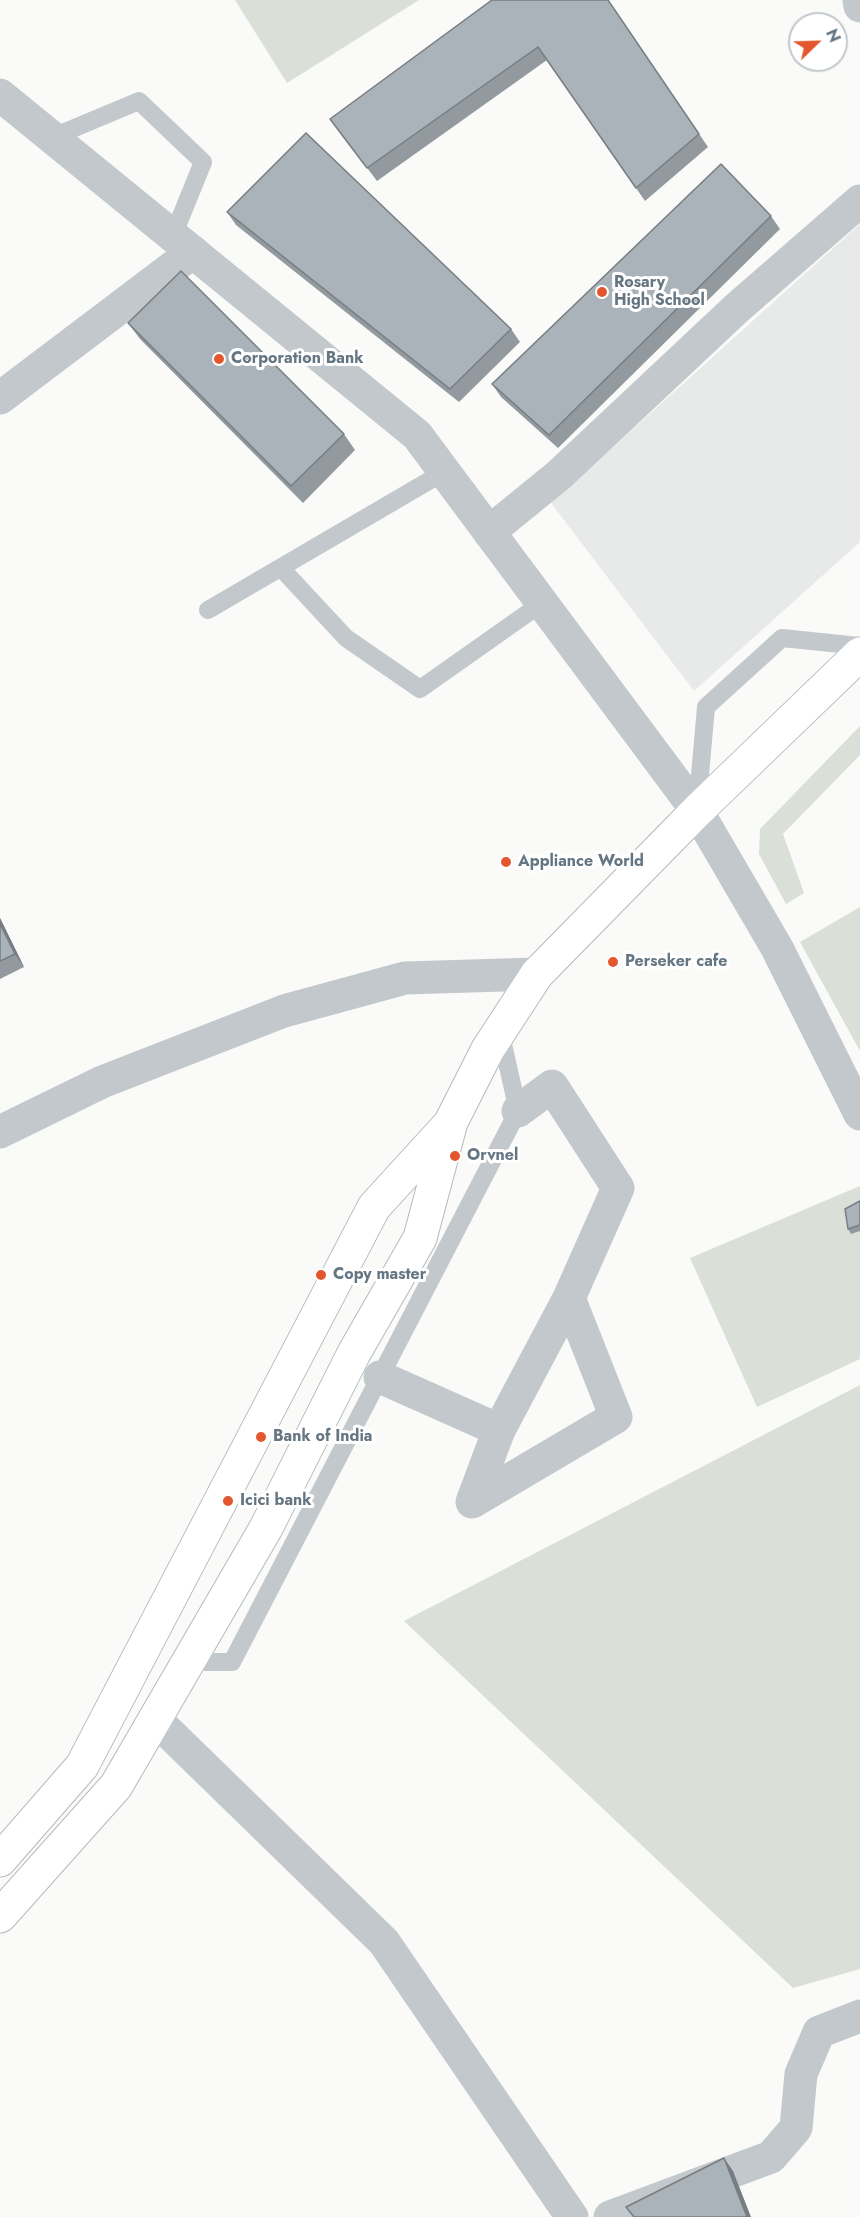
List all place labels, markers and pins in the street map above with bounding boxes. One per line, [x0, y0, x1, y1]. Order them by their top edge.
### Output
place label: Rosary High School [614, 273, 705, 311]
marker: Rosary High School [595, 285, 609, 299]
place label: Corporation Bank [231, 349, 363, 369]
marker: Corporation Bank [212, 352, 226, 366]
place label: Appliance World [518, 852, 644, 872]
marker: Appliance World [499, 855, 513, 869]
place label: Perseker cafe [625, 952, 727, 972]
marker: Perseker cafe [606, 955, 620, 969]
place label: Orvnel [467, 1146, 518, 1166]
marker: Orvnel [448, 1149, 462, 1163]
place label: Copy master [333, 1265, 426, 1285]
marker: Copy master [314, 1268, 328, 1282]
place label: Bank of India [273, 1427, 372, 1447]
marker: Bank of India [254, 1430, 268, 1444]
place label: Icici bank [240, 1491, 311, 1511]
marker: Icici bank [221, 1494, 235, 1508]

